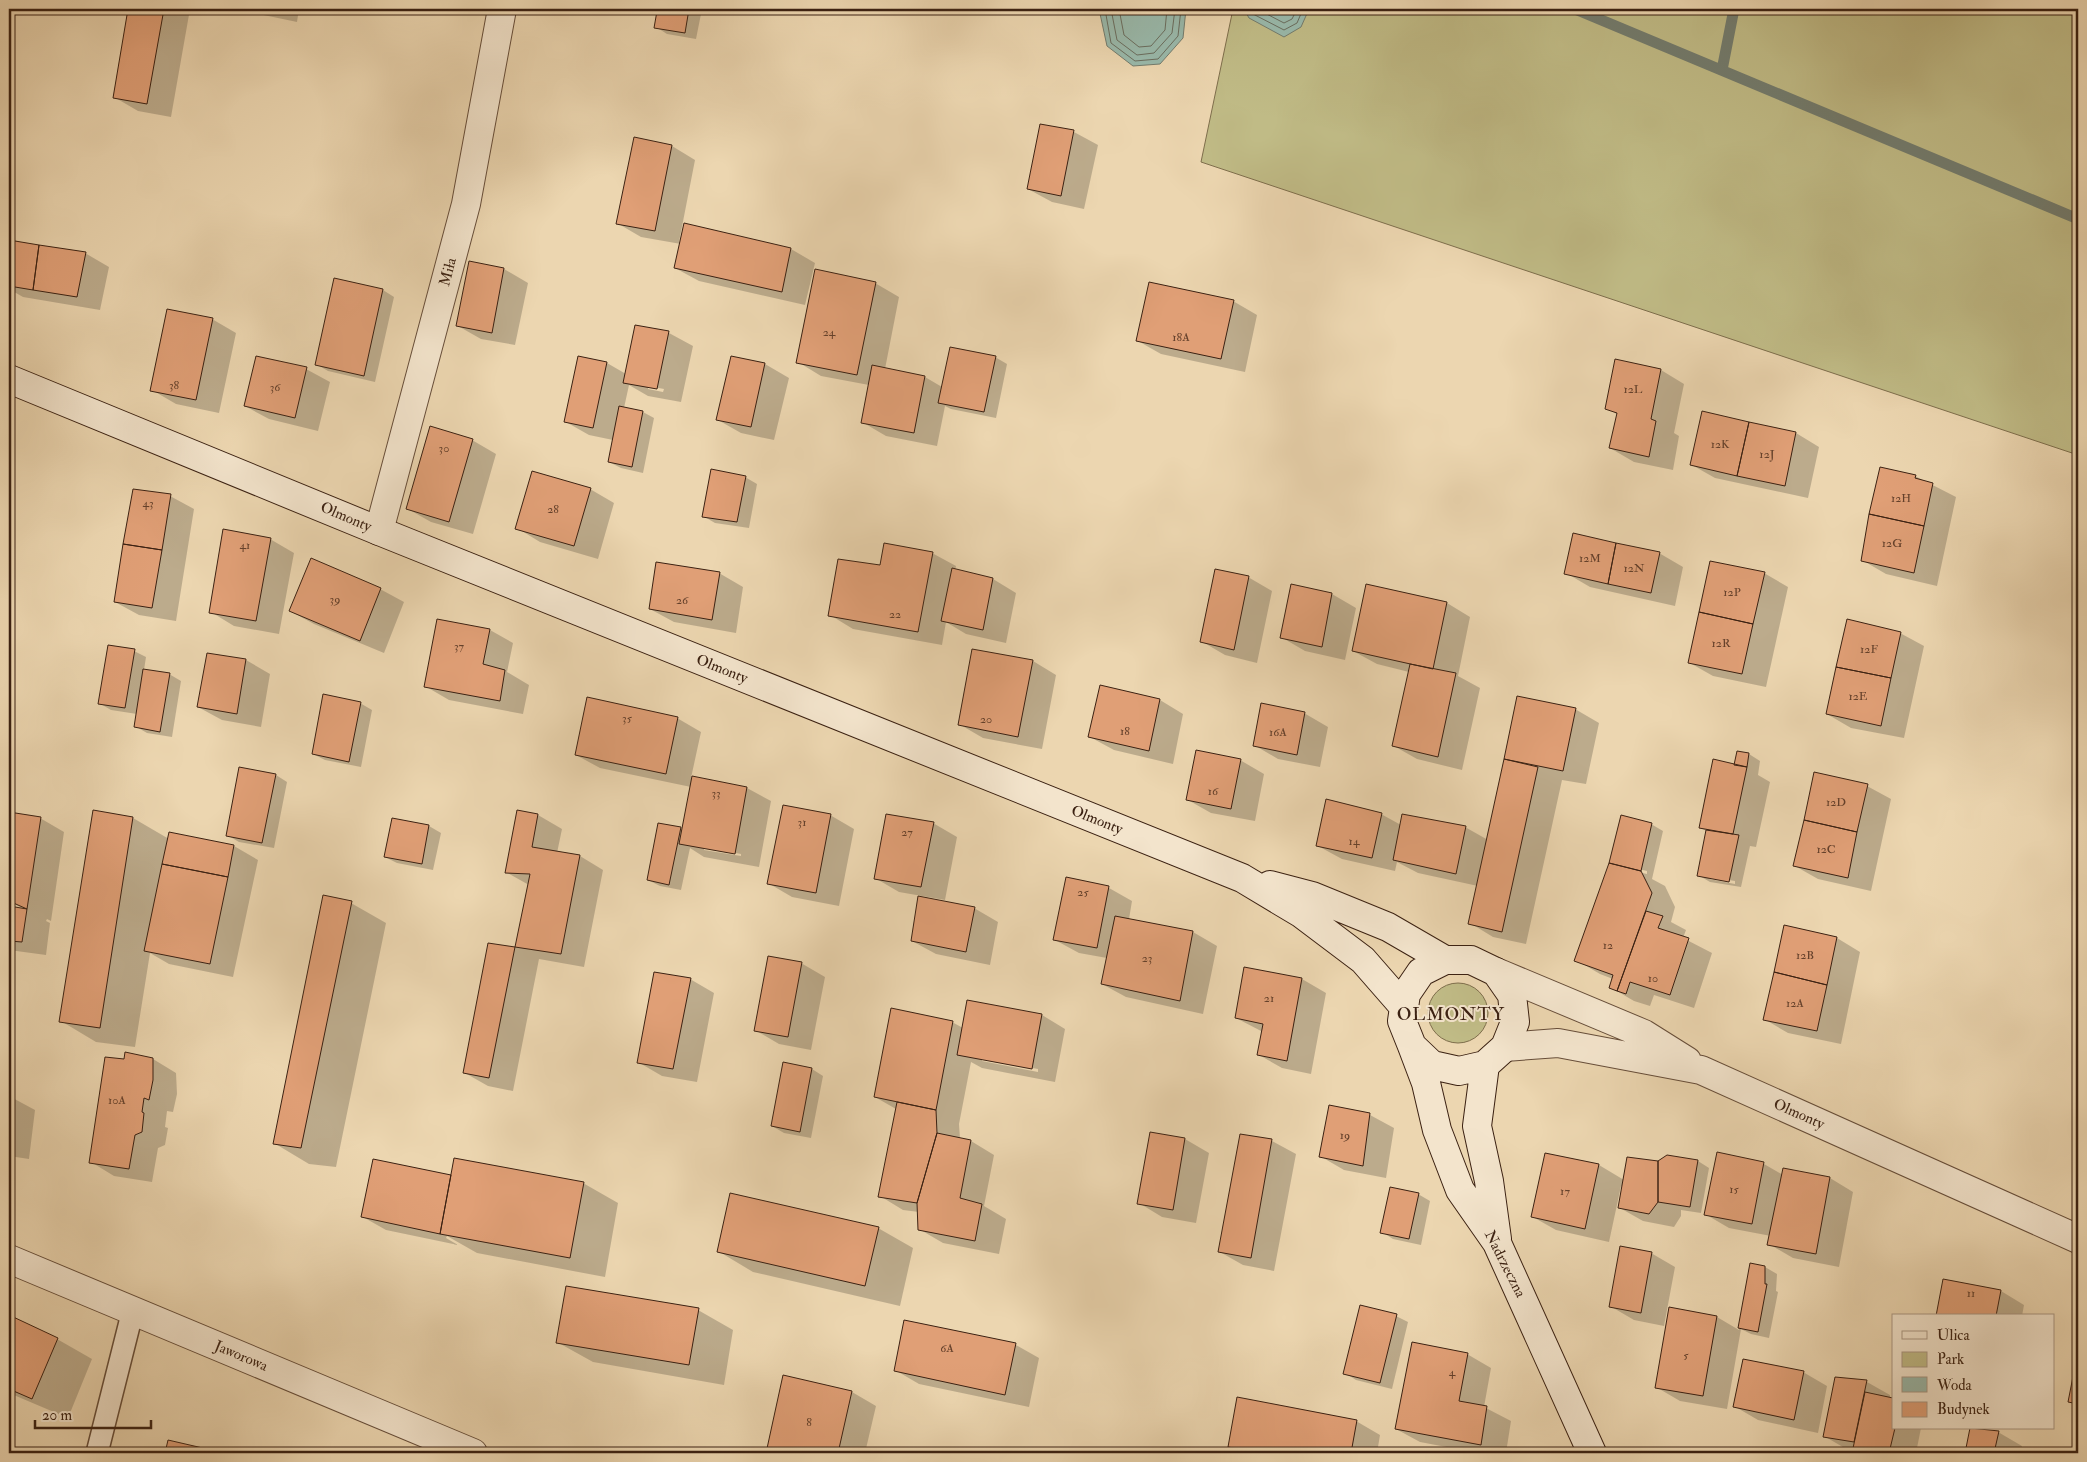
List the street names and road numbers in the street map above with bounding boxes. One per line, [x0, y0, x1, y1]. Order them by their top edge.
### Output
street label: Miła [435, 255, 461, 288]
street label: Olmonty [317, 498, 375, 536]
street label: Olmonty [693, 650, 751, 688]
street label: Olmonty [1068, 801, 1126, 839]
street label: Olmonty [1771, 1094, 1828, 1134]
street label: Nadrzeczna [1480, 1227, 1530, 1302]
street label: Jaworowa [210, 1336, 271, 1377]

